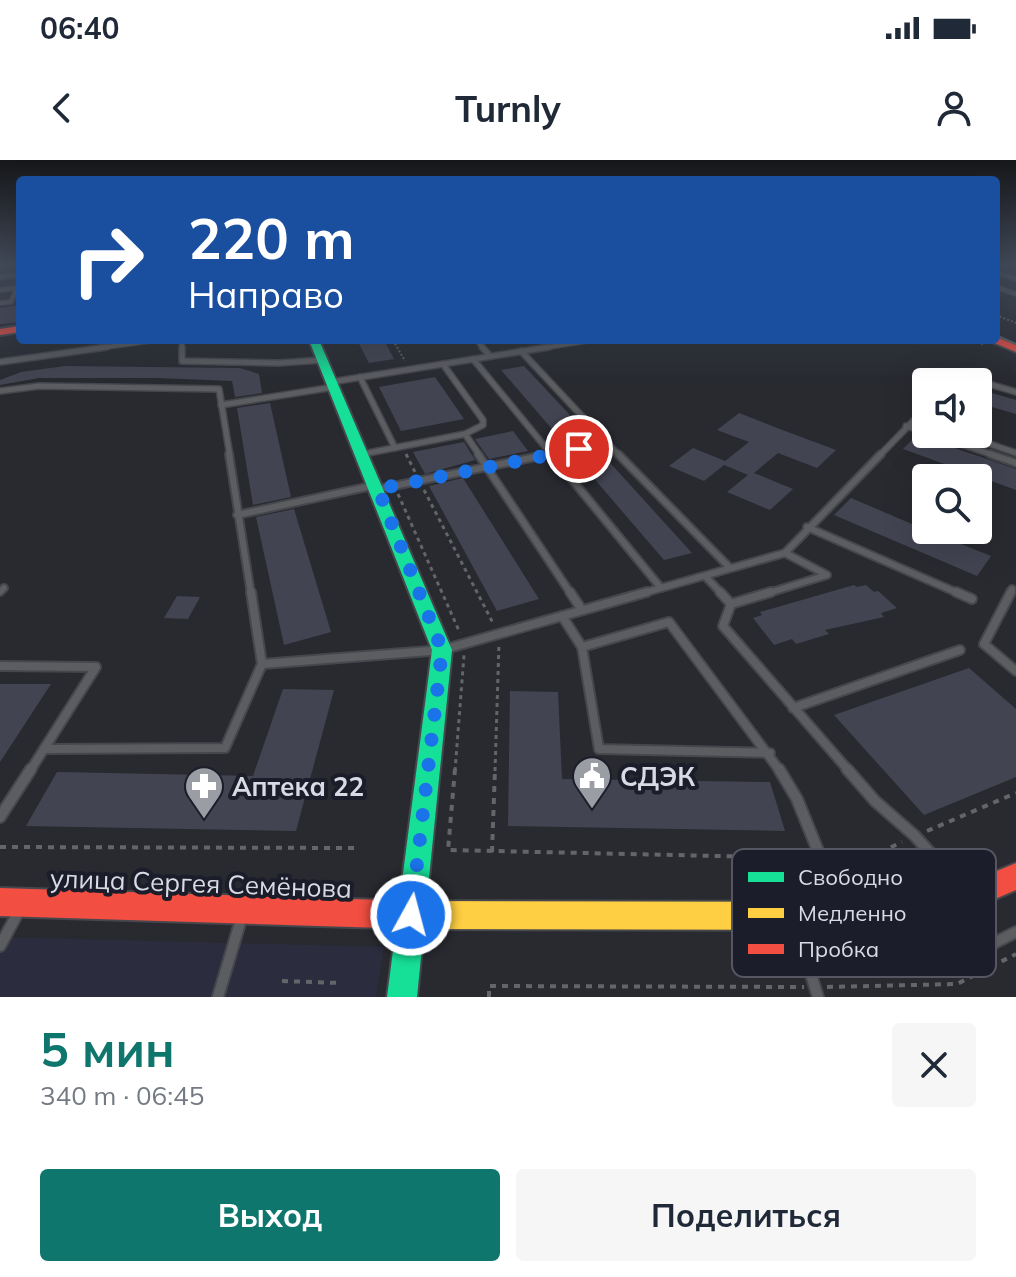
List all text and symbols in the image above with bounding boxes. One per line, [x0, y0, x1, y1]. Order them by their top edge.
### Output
text: 06:40 [40, 9, 119, 47]
icon: back [40, 86, 84, 130]
text: Turnly [455, 86, 561, 131]
icon: person [932, 86, 976, 130]
text: 220 m [188, 203, 355, 273]
icon: right [56, 208, 160, 312]
text: Направо [188, 272, 344, 317]
map controls [912, 368, 992, 544]
button: sound [912, 368, 992, 448]
pin [545, 415, 613, 483]
icon: arrive [557, 427, 601, 471]
button: search [912, 464, 992, 544]
public building icon: СДЭК [571, 755, 613, 810]
place label: СДЭК [620, 760, 695, 793]
pharmacy icon: Аптека 22 [183, 765, 225, 820]
place label: Аптека 22 [232, 770, 364, 803]
legend [732, 849, 996, 977]
street label: улица Сергея Семёнова [49, 861, 353, 905]
text: Свободно [798, 863, 903, 891]
position arrow [369, 873, 453, 957]
text: Медленно [798, 899, 907, 927]
text: Пробка [798, 935, 879, 963]
text: 5 мин [40, 1019, 175, 1079]
button: close [892, 1023, 976, 1107]
text: 340 m · 06:45 [40, 1079, 204, 1112]
button: Выход [40, 1169, 500, 1261]
button: Поделиться [516, 1169, 976, 1261]

